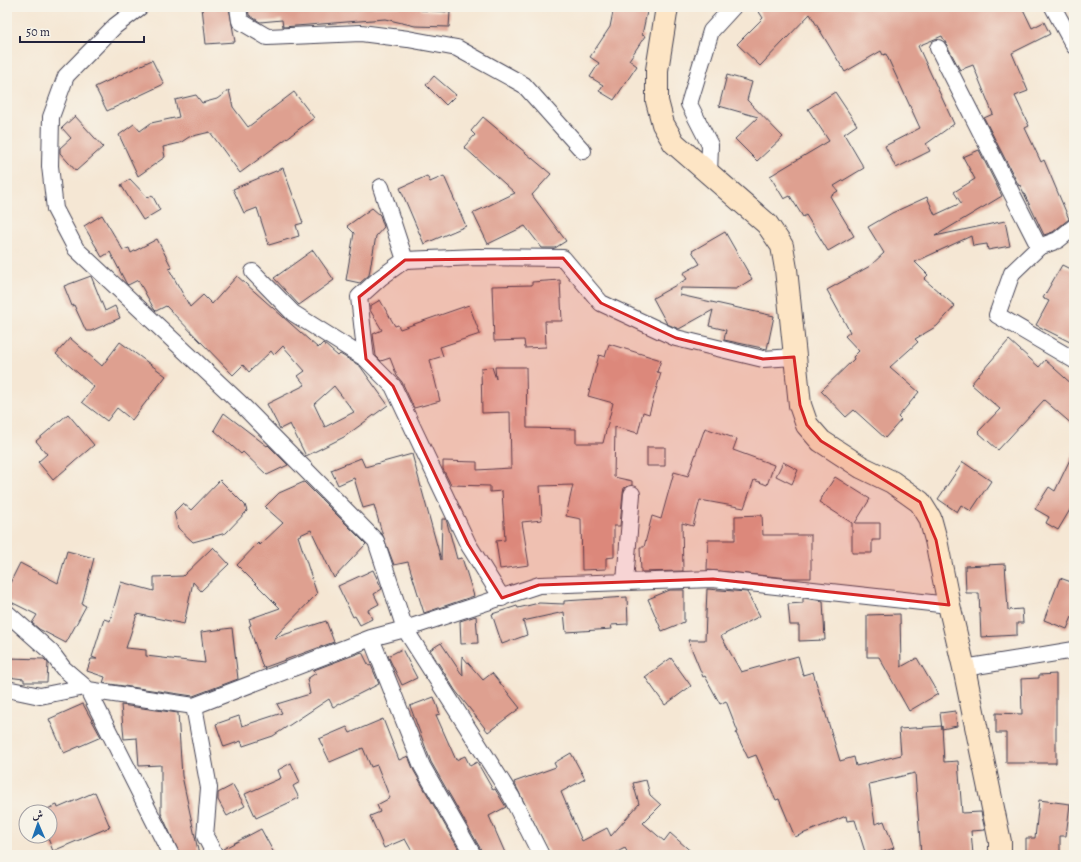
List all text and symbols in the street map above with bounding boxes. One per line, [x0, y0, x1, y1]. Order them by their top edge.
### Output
scale bar [20, 18, 144, 44]
text: 50 m [26, 24, 50, 40]
north arrow [18, 804, 58, 844]
text: ش [32, 807, 43, 822]

